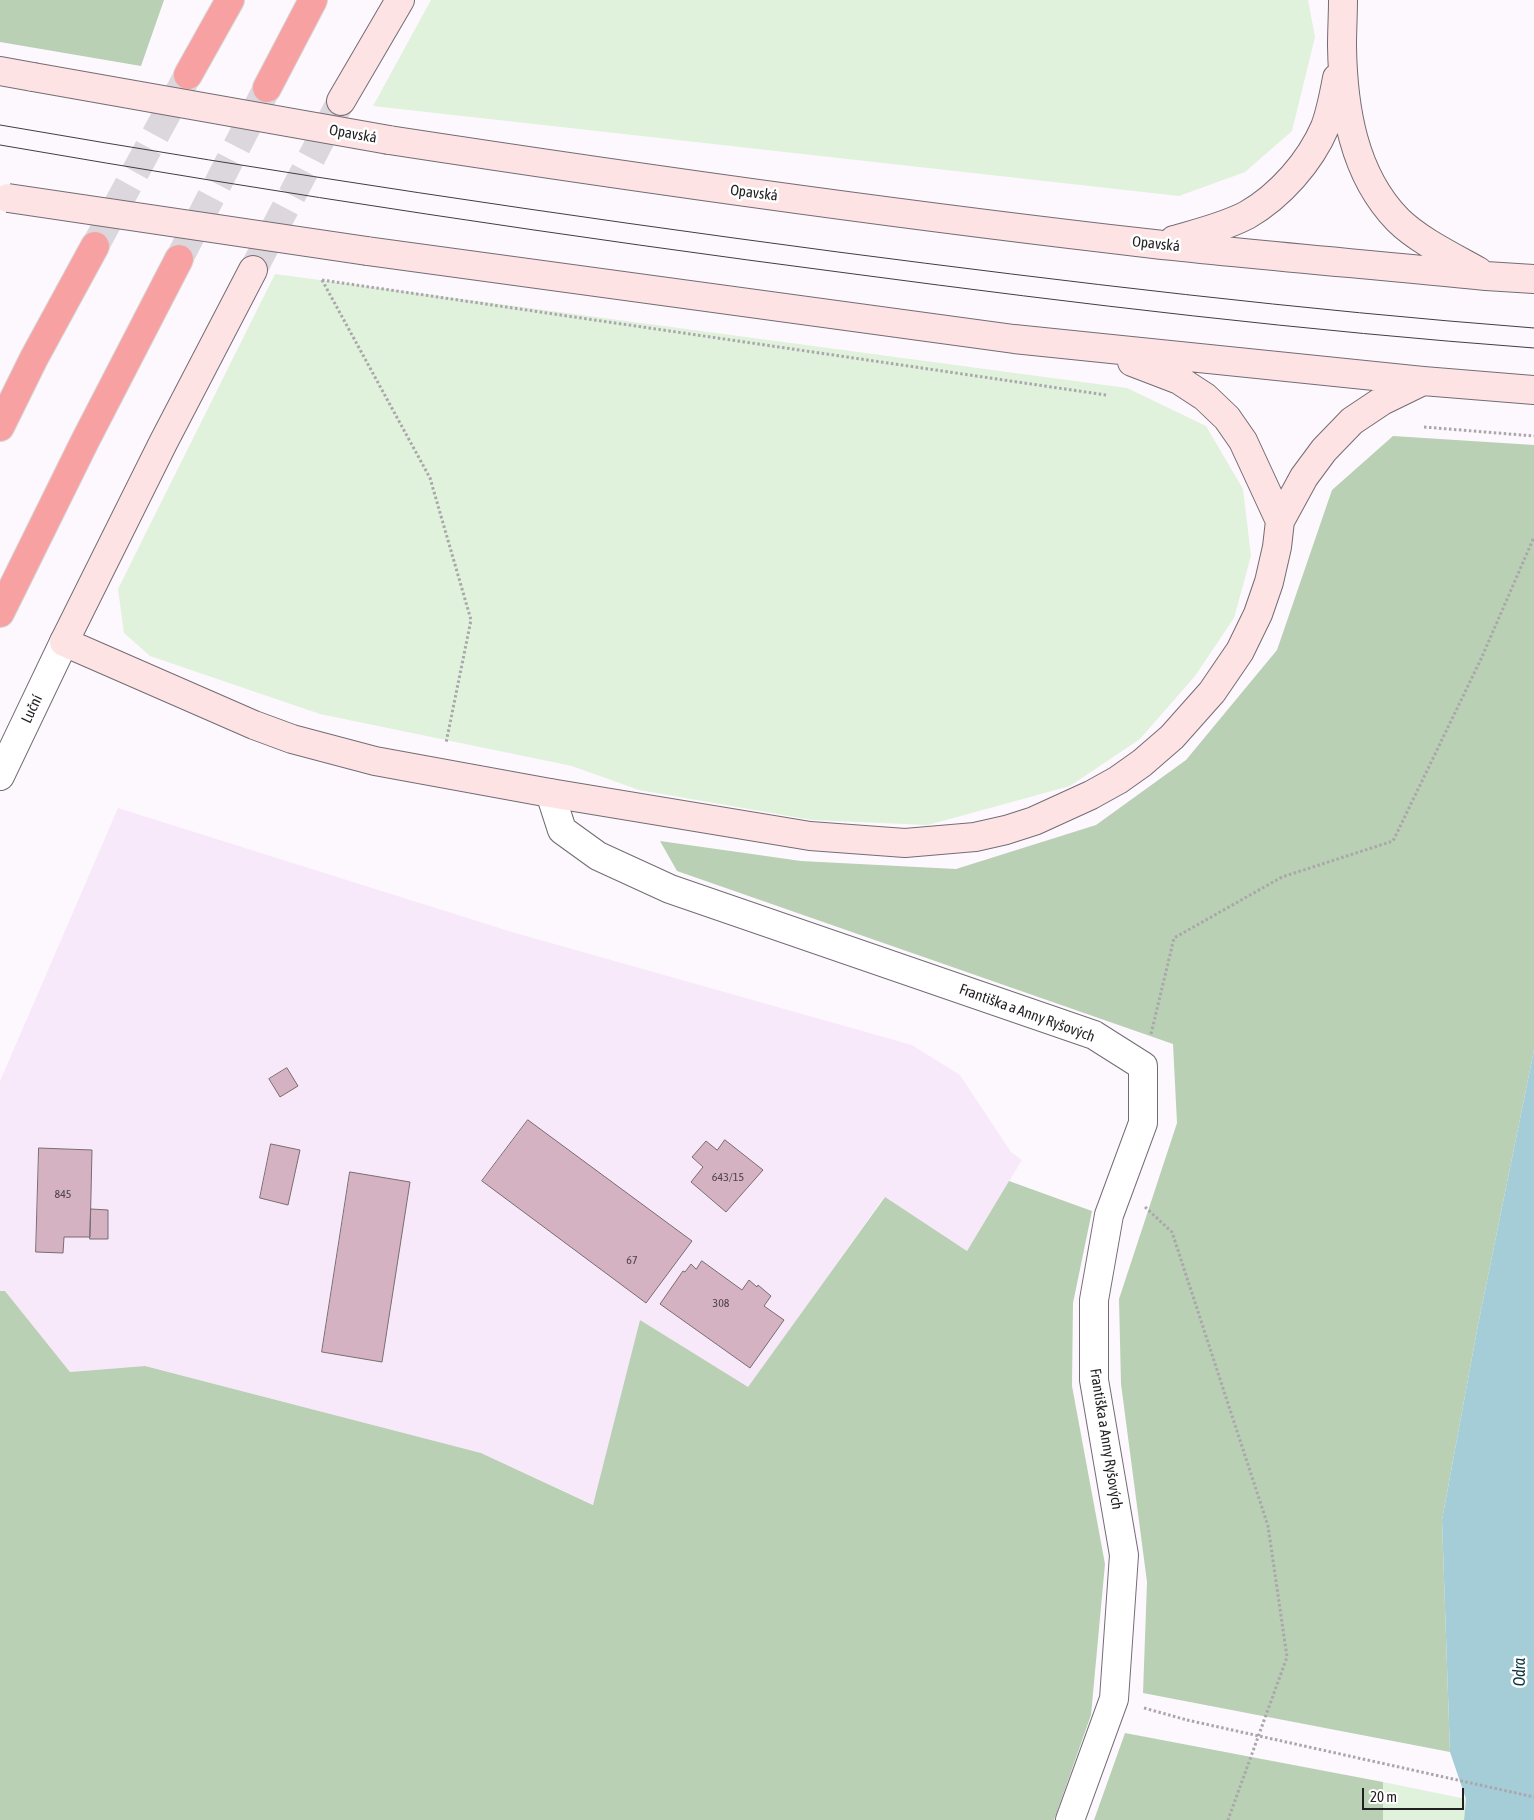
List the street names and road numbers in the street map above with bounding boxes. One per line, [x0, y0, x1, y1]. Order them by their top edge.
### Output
street label: Opavská [328, 121, 378, 147]
street label: Opavská [729, 181, 779, 205]
street label: Opavská [1131, 233, 1181, 255]
street label: Luční [18, 692, 46, 726]
street label: Františka a Anny Ryšových [957, 980, 1097, 1046]
street label: Františka a Anny Ryšových [1086, 1367, 1126, 1511]

